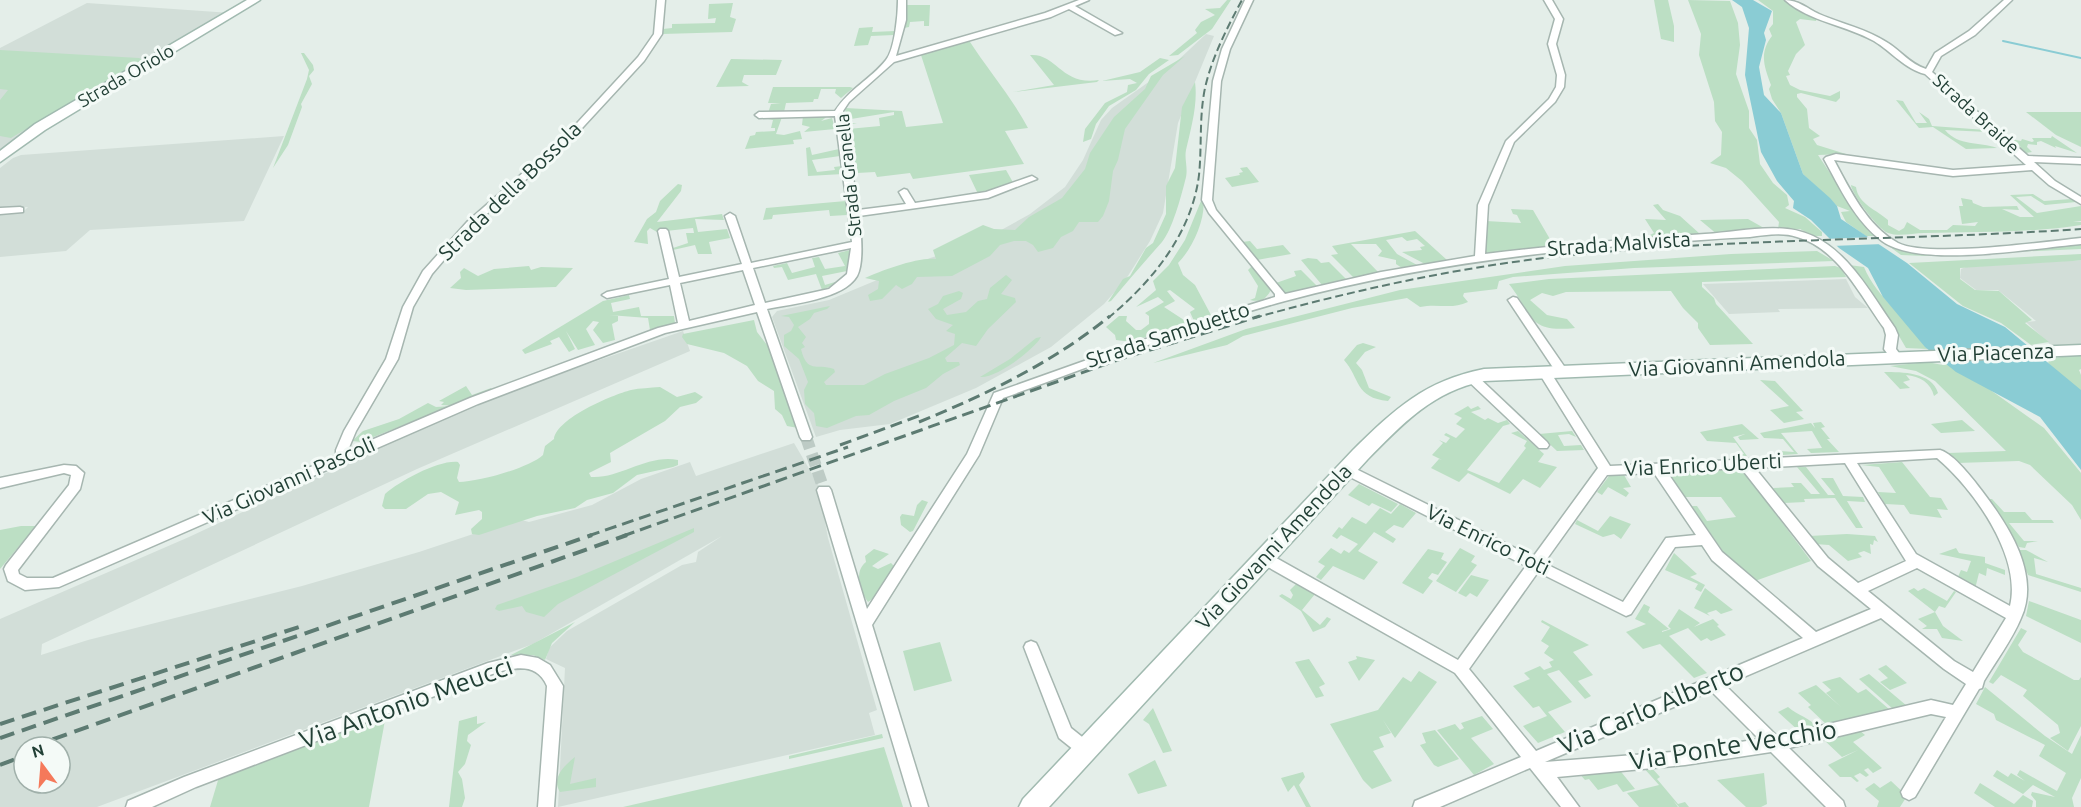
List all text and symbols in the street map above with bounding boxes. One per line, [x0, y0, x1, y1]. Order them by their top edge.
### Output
street label: Strada Oriolo [74, 40, 177, 111]
street label: Strada Braide [1930, 69, 2024, 157]
street label: Strada Granella [832, 113, 864, 238]
street label: Strada della Bossola [433, 116, 586, 265]
street label: Strada Malvista [1546, 226, 1692, 260]
street label: Strada Sambuetto [1083, 296, 1252, 372]
street label: Via Piacenza [1937, 338, 2055, 366]
street label: Via Giovanni Amendola [1628, 345, 1846, 381]
street label: Via Giovanni Pascoli [199, 431, 378, 529]
street label: Via Enrico Uberti [1623, 448, 1782, 480]
street label: Via Giovanni Amendola [1190, 459, 1356, 634]
street label: Via Enrico Toti [1423, 499, 1554, 579]
street label: Via Antonio Meucci [295, 650, 516, 755]
street label: Via Carlo Alberto [1554, 655, 1748, 760]
street label: Via Ponte Vecchio [1627, 714, 1838, 775]
north arrow [12, 735, 72, 795]
text: N [30, 740, 46, 761]

